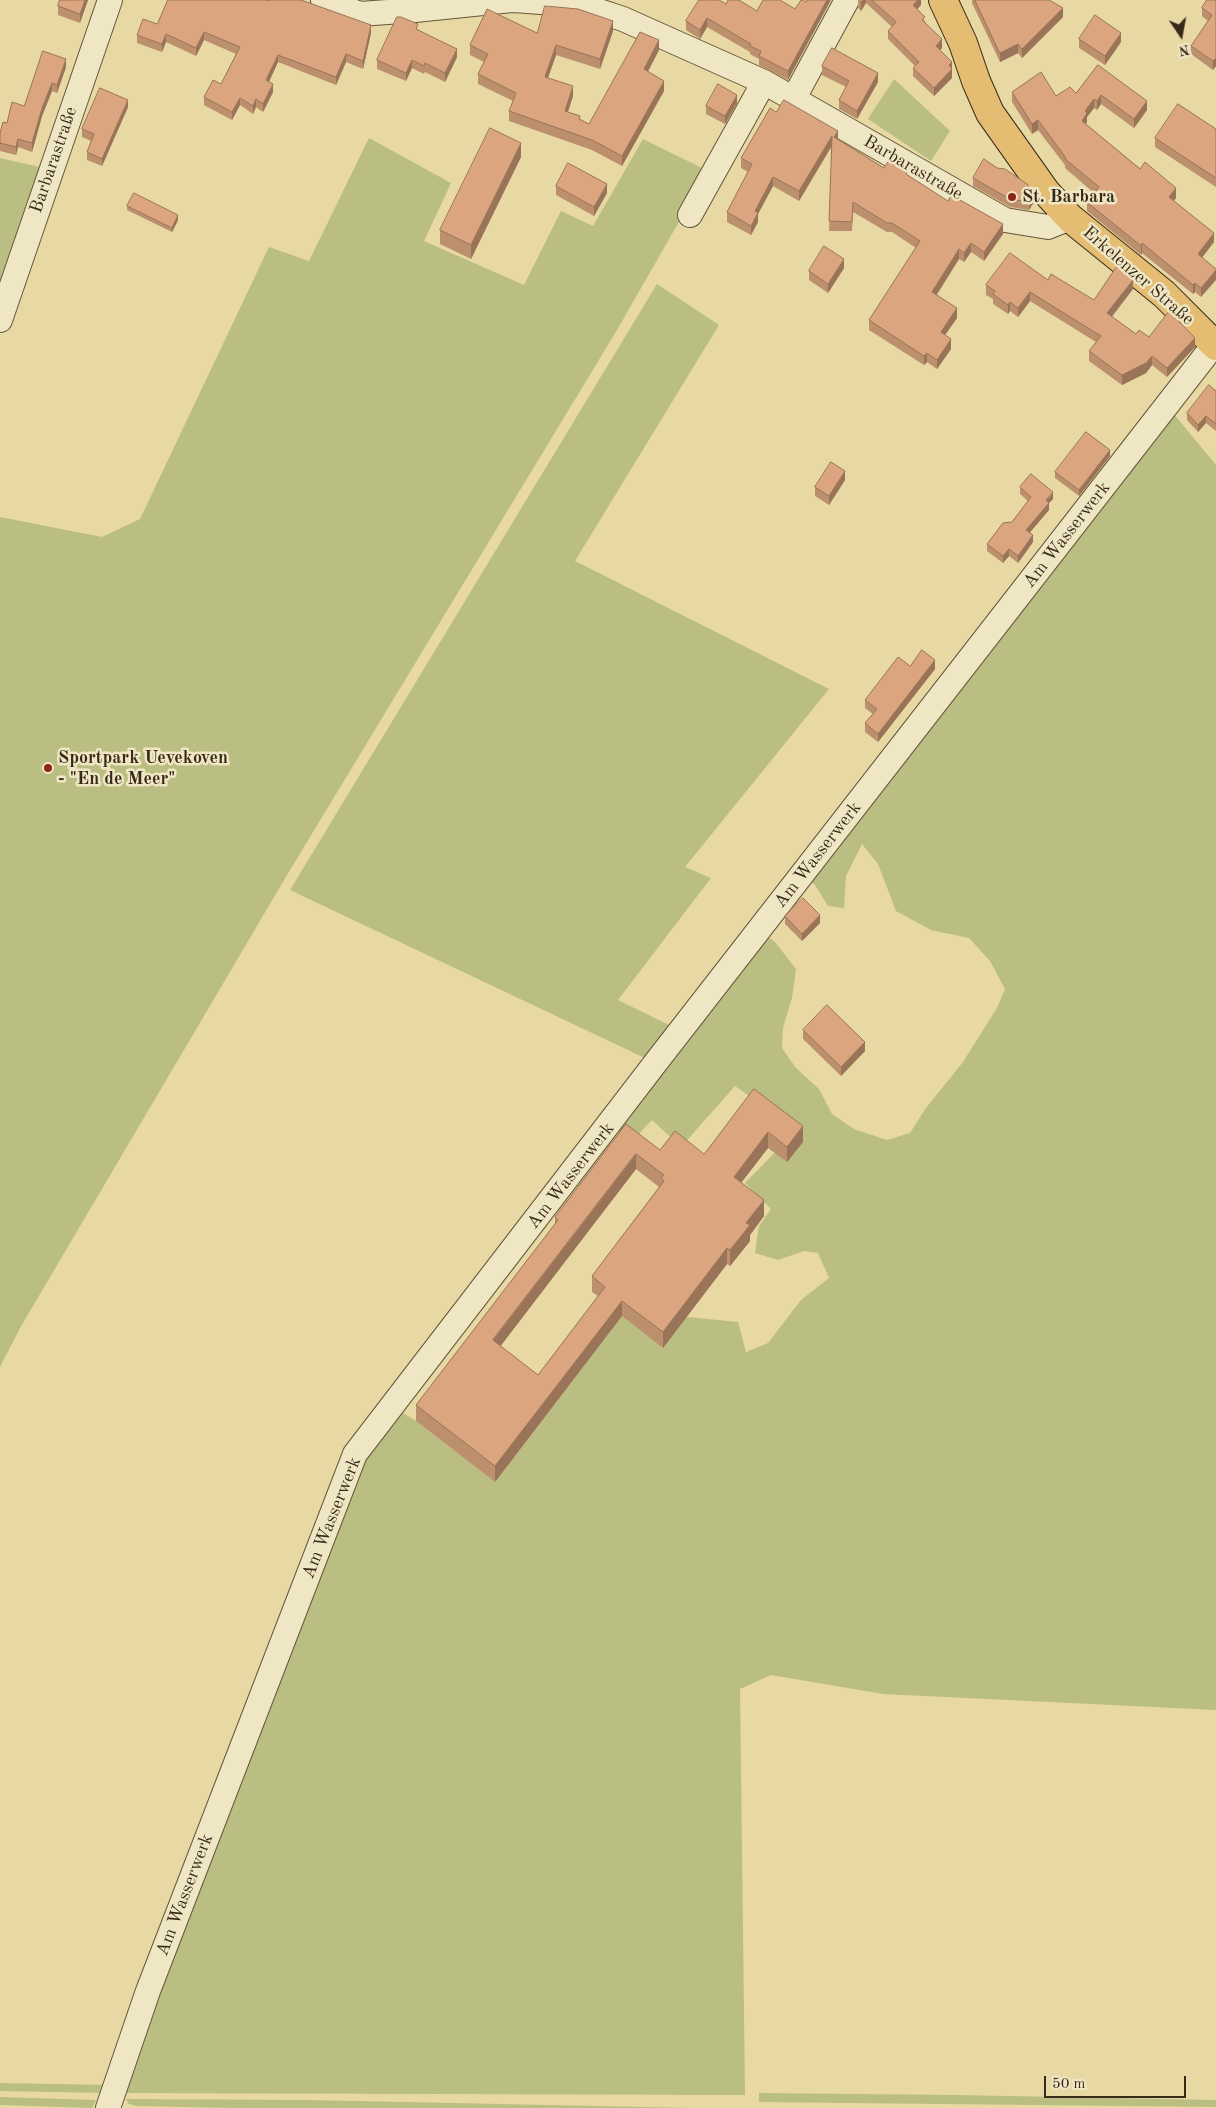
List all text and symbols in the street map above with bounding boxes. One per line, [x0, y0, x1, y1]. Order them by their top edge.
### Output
north arrow [1156, 10, 1206, 60]
text: N [1177, 42, 1191, 58]
street label: Barbarastraße [26, 104, 82, 216]
street label: Barbarastraße [859, 131, 967, 205]
place label: St. Barbara [1022, 186, 1115, 208]
marker: St. Barbara [1006, 191, 1018, 203]
street label: Erkelenzer Straße [1078, 222, 1198, 330]
street label: Am Wasserwerk [1019, 477, 1115, 593]
place label: Sportpark Uevekoven - "En de Meer" [58, 747, 228, 790]
marker: Sportpark Uevekoven - "En de Meer" [42, 762, 54, 774]
street label: Am Wasserwerk [770, 797, 866, 913]
street label: Am Wasserwerk [523, 1118, 619, 1234]
street label: Am Wasserwerk [298, 1454, 366, 1582]
street label: Am Wasserwerk [152, 1831, 218, 1959]
scale bar [1046, 2066, 1188, 2098]
text: 50 m [1052, 2077, 1086, 2092]

